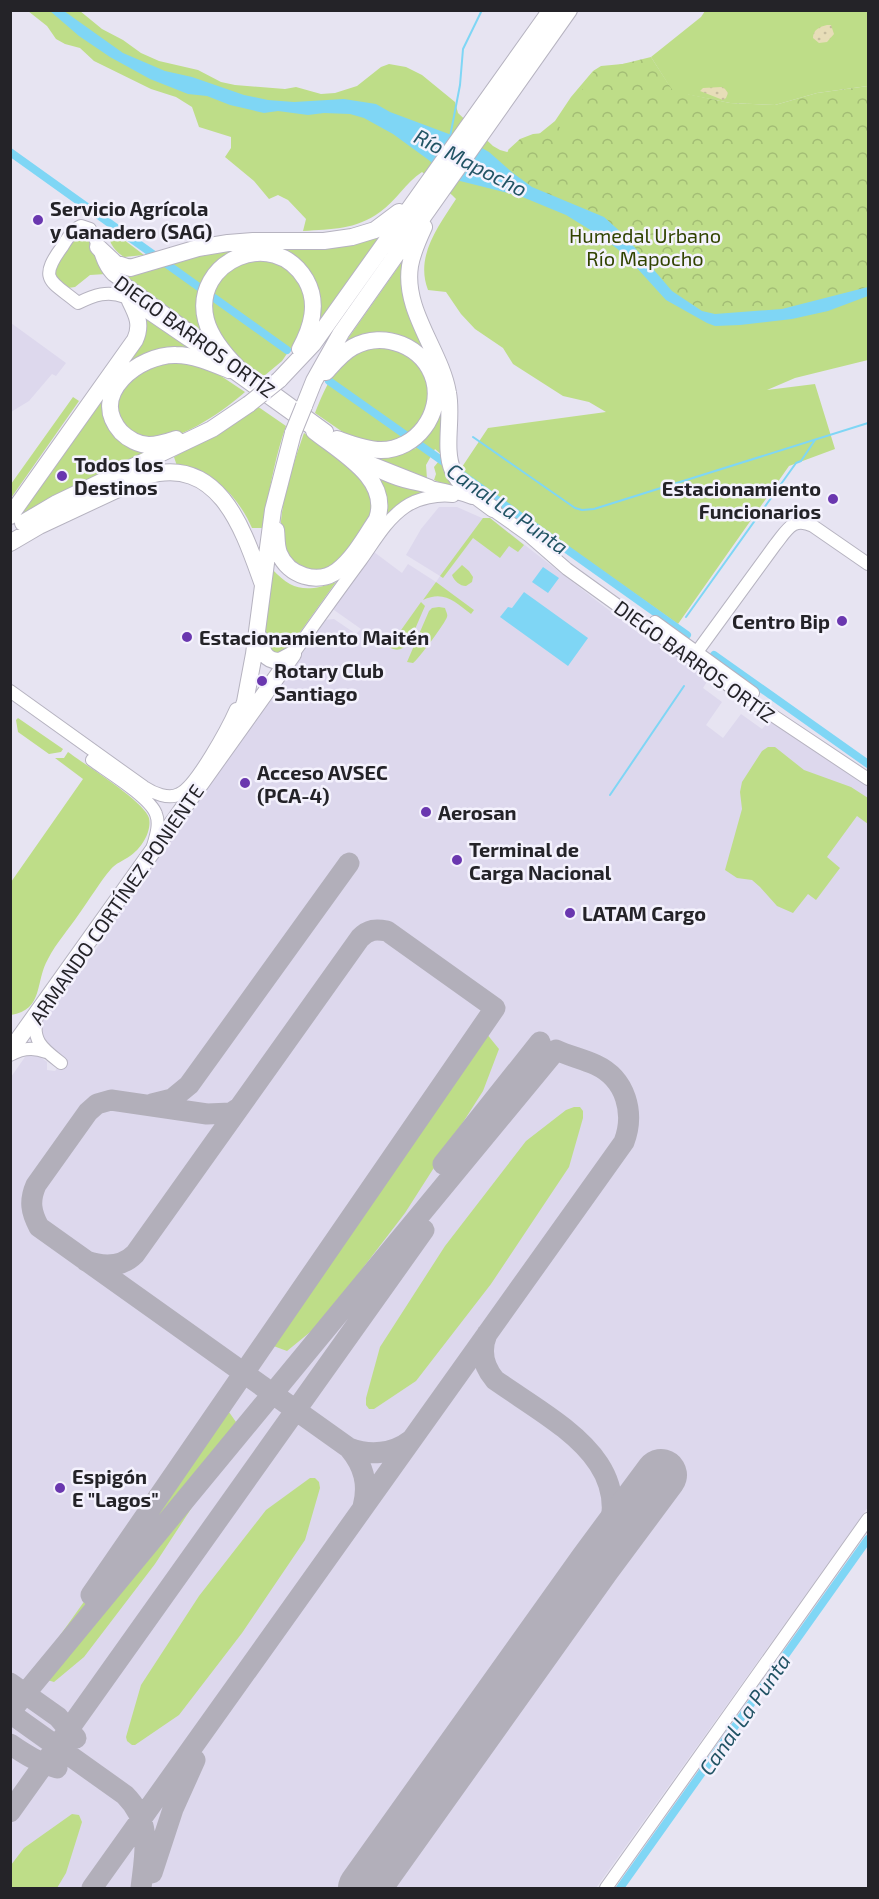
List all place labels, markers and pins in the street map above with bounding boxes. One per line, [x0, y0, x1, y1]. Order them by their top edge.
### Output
place label: Servicio Agrícola y Ganadero (SAG) [50, 196, 212, 244]
marker: Servicio Agrícola y Ganadero (SAG) [31, 213, 45, 227]
place label: Todos los Destinos [74, 452, 164, 499]
marker: Todos los Destinos [55, 469, 69, 483]
place label: Estacionamiento Funcionarios [662, 476, 821, 523]
marker: Estacionamiento Funcionarios [826, 492, 840, 506]
place label: Centro Bip [732, 609, 830, 633]
marker: Centro Bip [835, 614, 849, 628]
place label: Estacionamiento Maitén [199, 625, 429, 649]
marker: Estacionamiento Maitén [180, 630, 194, 644]
place label: Rotary Club Santiago [274, 658, 384, 705]
marker: Rotary Club Santiago [255, 674, 269, 688]
place label: Acceso AVSEC (PCA-4) [257, 760, 388, 807]
marker: Acceso AVSEC (PCA-4) [238, 776, 252, 790]
place label: Aerosan [438, 800, 517, 824]
marker: Aerosan [419, 805, 433, 819]
place label: Terminal de Carga Nacional [469, 837, 612, 884]
marker: Terminal de Carga Nacional [450, 853, 464, 867]
place label: LATAM Cargo [582, 901, 706, 925]
marker: LATAM Cargo [563, 906, 577, 920]
place label: Espigón E "Lagos" [72, 1464, 159, 1511]
marker: Espigón E "Lagos" [53, 1481, 67, 1495]

